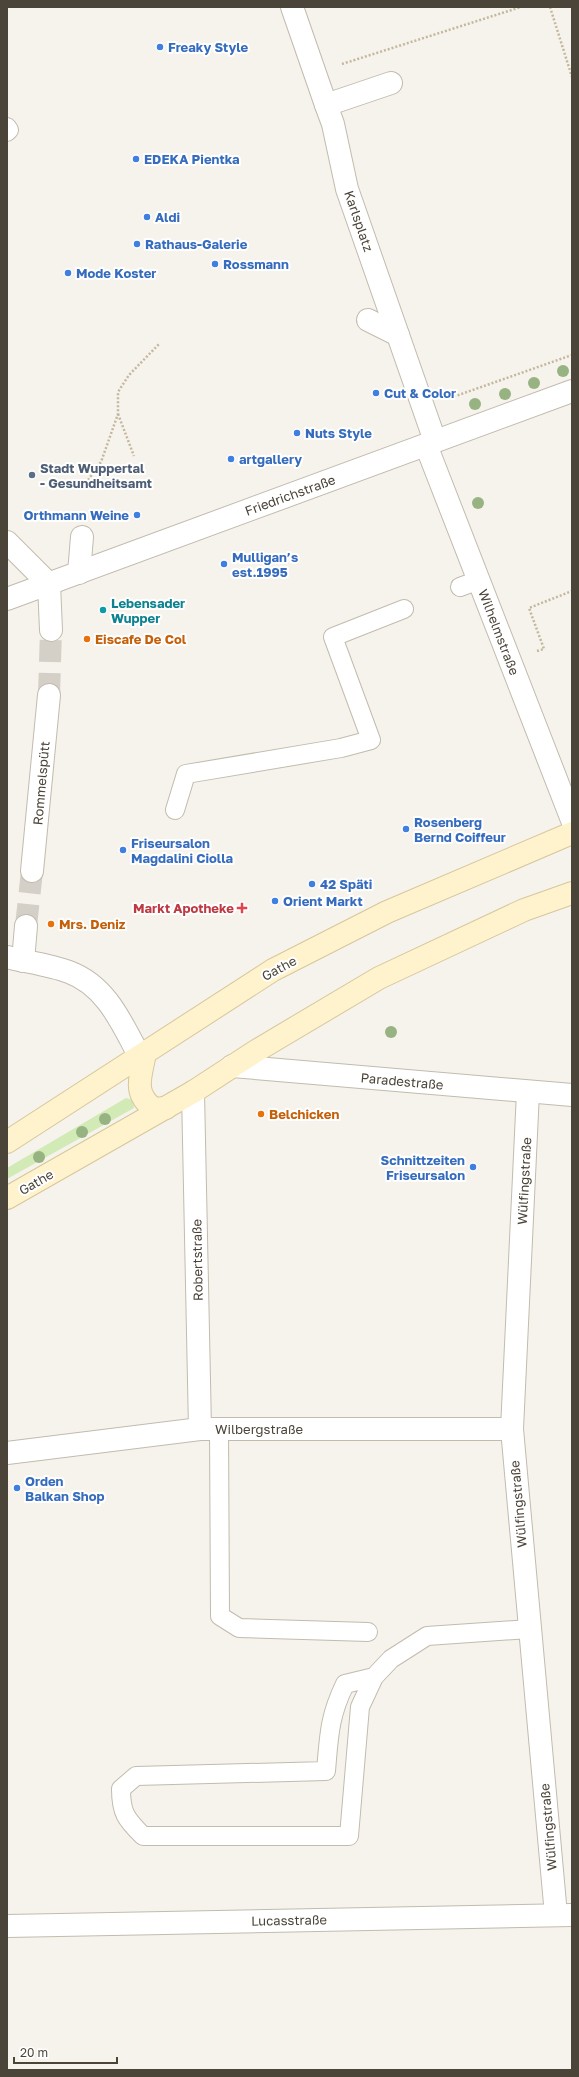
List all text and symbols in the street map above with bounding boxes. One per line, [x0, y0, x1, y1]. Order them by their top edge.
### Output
place label: Freaky Style [168, 39, 249, 55]
marker: Freaky Style [155, 42, 165, 52]
place label: EDEKA Pientka [144, 151, 240, 167]
marker: EDEKA Pientka [131, 154, 141, 164]
street label: Karlsplatz [341, 188, 377, 254]
place label: Aldi [155, 209, 180, 225]
marker: Aldi [142, 212, 152, 222]
place label: Rathaus-Galerie [145, 236, 248, 252]
marker: Rathaus-Galerie [132, 239, 142, 249]
place label: Rossmann [223, 256, 289, 272]
marker: Rossmann [210, 259, 220, 269]
place label: Mode Koster [76, 265, 156, 281]
marker: Mode Koster [63, 268, 73, 278]
place label: Cut & Color [384, 385, 456, 401]
marker: Cut & Color [371, 388, 381, 398]
place label: Nuts Style [305, 425, 372, 441]
marker: Nuts Style [292, 428, 302, 438]
place label: artgallery [239, 451, 302, 467]
marker: artgallery [226, 454, 236, 464]
place label: Stadt Wuppertal - Gesundheitsamt [40, 460, 152, 491]
marker: Stadt Wuppertal - Gesundheitsamt [27, 470, 37, 480]
street label: Friedrichstraße [243, 471, 337, 519]
place label: Orthmann Weine [24, 507, 129, 523]
marker: Orthmann Weine [132, 510, 142, 520]
place label: Mulligan’s est.1995 [232, 549, 298, 580]
marker: Mulligan’s est.1995 [219, 559, 229, 569]
street label: Wilhelmstraße [475, 587, 523, 677]
place label: Lebensader Wupper [111, 595, 185, 626]
marker: Lebensader Wupper [98, 605, 108, 615]
place label: Eiscafe De Col [95, 631, 187, 647]
marker: Eiscafe De Col [82, 634, 92, 644]
street label: Rommelspütt [29, 740, 53, 826]
place label: Rosenberg Bernd Coiffeur [414, 814, 506, 845]
marker: Rosenberg Bernd Coiffeur [401, 824, 411, 834]
place label: Friseursalon Magdalini Ciolla [131, 835, 234, 866]
marker: Friseursalon Magdalini Ciolla [118, 845, 128, 855]
place label: 42 Späti [320, 876, 372, 892]
marker: 42 Späti [307, 879, 317, 889]
place label: Orient Markt [283, 893, 363, 909]
marker: Orient Markt [270, 896, 280, 906]
place label: Markt Apotheke [133, 900, 234, 916]
marker: Markt Apotheke [237, 903, 247, 913]
place label: Mrs. Deniz [59, 916, 126, 932]
marker: Mrs. Deniz [46, 919, 56, 929]
street label: Gathe [259, 952, 299, 984]
street label: Paradestraße [360, 1069, 444, 1093]
place label: Belchicken [269, 1106, 339, 1122]
marker: Belchicken [256, 1109, 266, 1119]
street label: Wülfingstraße [514, 1137, 534, 1225]
place label: Schnittzeiten Friseursalon [381, 1152, 465, 1183]
marker: Schnittzeiten Friseursalon [468, 1162, 478, 1172]
street label: Gathe [16, 1166, 56, 1198]
street label: Robertstraße [188, 1219, 206, 1301]
street label: Wilbergstraße [215, 1421, 303, 1437]
street label: Wülfingstraße [506, 1460, 530, 1548]
place label: Orden Balkan Shop [25, 1473, 105, 1504]
marker: Orden Balkan Shop [12, 1483, 22, 1493]
street label: Wülfingstraße [536, 1783, 560, 1871]
street label: Lucasstraße [251, 1911, 327, 1929]
scale bar [14, 2039, 117, 2065]
text: 20 m [20, 2045, 48, 2060]

